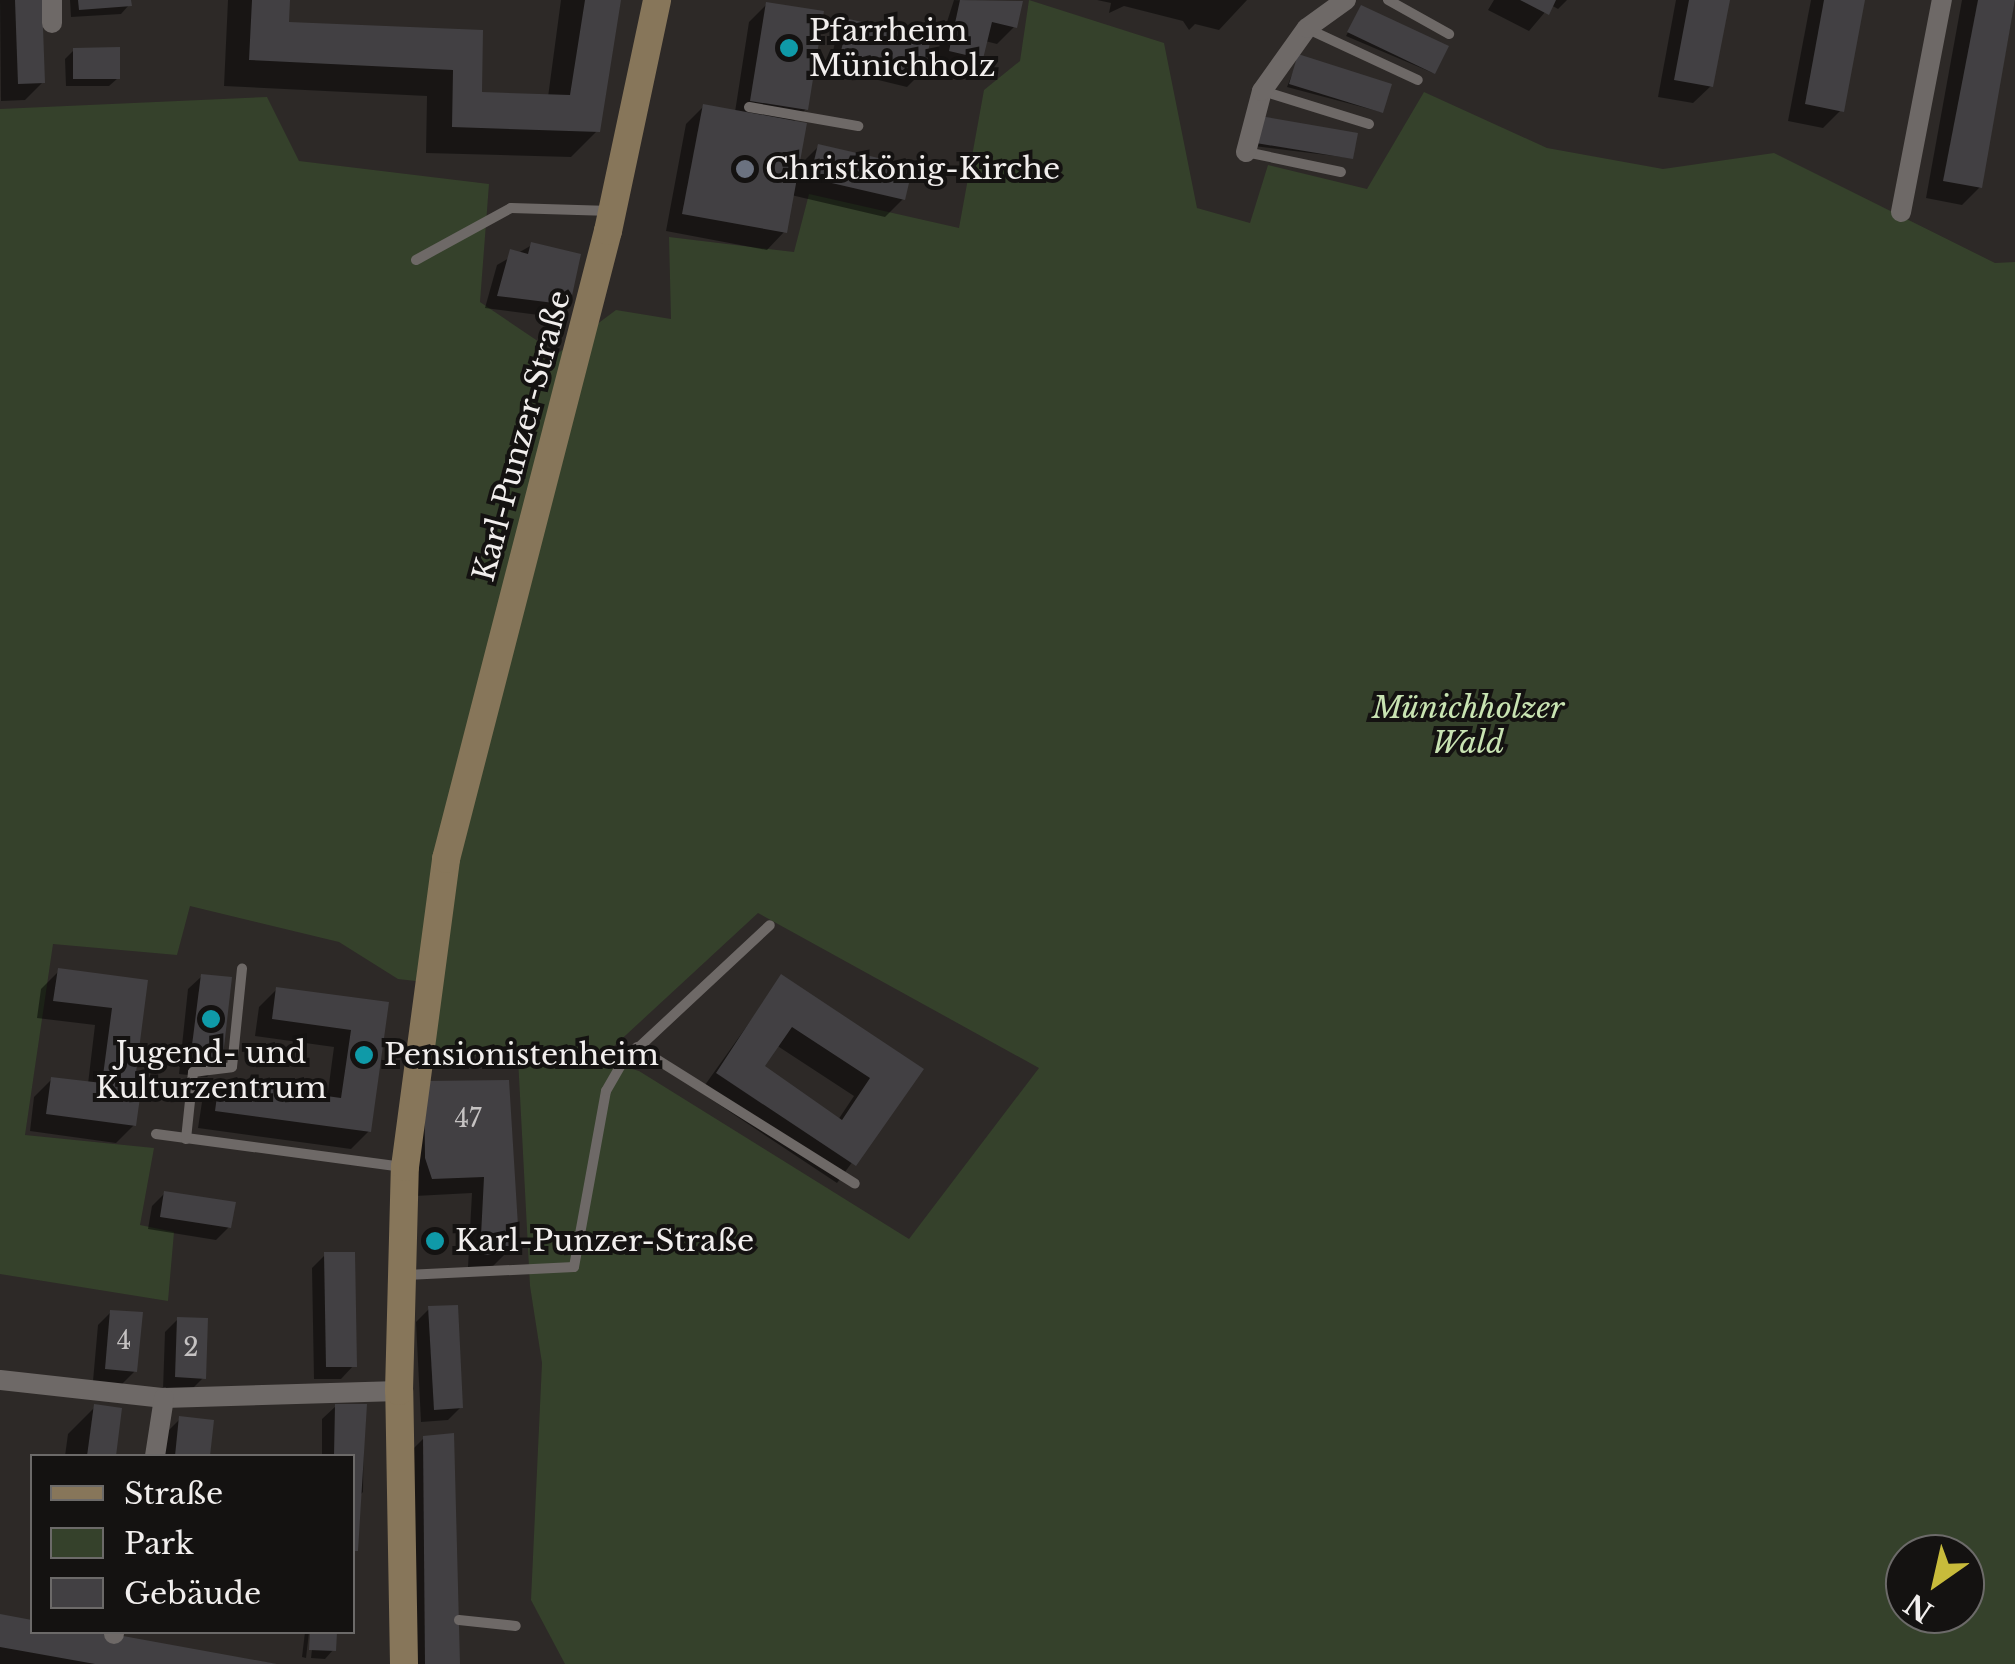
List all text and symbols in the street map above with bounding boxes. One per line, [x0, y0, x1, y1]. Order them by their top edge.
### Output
place label: Pfarrheim Münichholz [809, 13, 996, 84]
marker: Pfarrheim Münichholz [778, 37, 800, 59]
place label: Christkönig-Kirche [765, 151, 1060, 187]
marker: Christkönig-Kirche [734, 158, 756, 180]
street label: Karl-Punzer-Straße [466, 287, 578, 585]
park label: Münichholzer Wald [1372, 690, 1564, 760]
marker: Jugend- und Kulturzentrum [200, 1008, 222, 1030]
place label: Jugend- und Kulturzentrum [95, 1035, 327, 1106]
place label: Pensionistenheim [384, 1037, 659, 1073]
marker: Pensionistenheim [353, 1044, 375, 1066]
house number: 47 [454, 1104, 482, 1134]
place label: Karl-Punzer-Straße [455, 1223, 754, 1259]
marker: Karl-Punzer-Straße [424, 1230, 446, 1252]
house number: 4 [117, 1326, 131, 1356]
house number: 2 [183, 1333, 199, 1363]
legend [30, 1454, 355, 1634]
text: Straße [124, 1475, 223, 1512]
text: Park [124, 1525, 194, 1562]
north arrow [1885, 1534, 1985, 1634]
text: Gebäude [124, 1575, 261, 1612]
text: N [1898, 1586, 1940, 1630]

